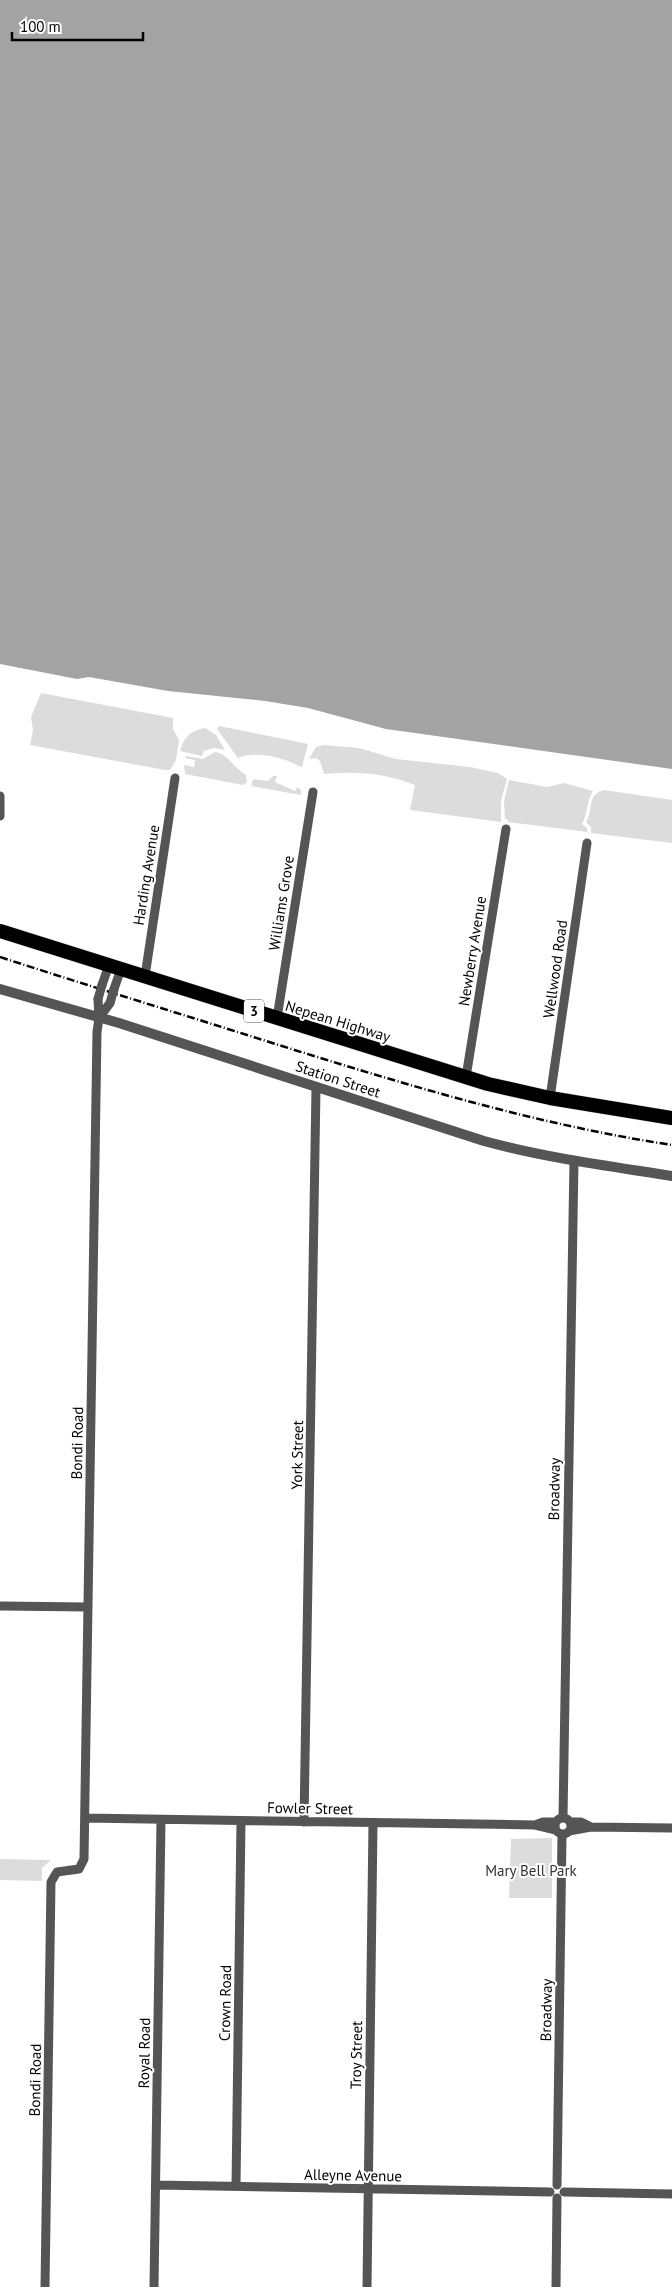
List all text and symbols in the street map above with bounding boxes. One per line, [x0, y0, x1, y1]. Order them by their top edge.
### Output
scale bar [12, 10, 144, 42]
text: 100 m [20, 17, 61, 36]
street label: Harding Avenue [129, 823, 163, 927]
street label: Williams Grove [264, 854, 298, 952]
street label: Newberry Avenue [454, 895, 490, 1007]
street label: Wellwood Road [539, 919, 571, 1019]
street label: Nepean Highway [283, 996, 393, 1046]
road number: 3 [244, 999, 264, 1022]
street label: Station Street [293, 1056, 383, 1102]
street label: Bondi Road [67, 1406, 87, 1480]
street label: York Street [287, 1420, 307, 1490]
street label: Broadway [544, 1457, 564, 1521]
street label: Fowler Street [267, 1798, 353, 1818]
park label: Mary Bell Park [485, 1861, 578, 1880]
street label: Crown Road [215, 1965, 235, 2041]
street label: Broadway [536, 1978, 556, 2042]
street label: Royal Road [134, 2018, 154, 2088]
street label: Troy Street [346, 2021, 366, 2089]
street label: Bondi Road [25, 2043, 45, 2117]
street label: Alleyne Avenue [304, 2165, 402, 2185]

